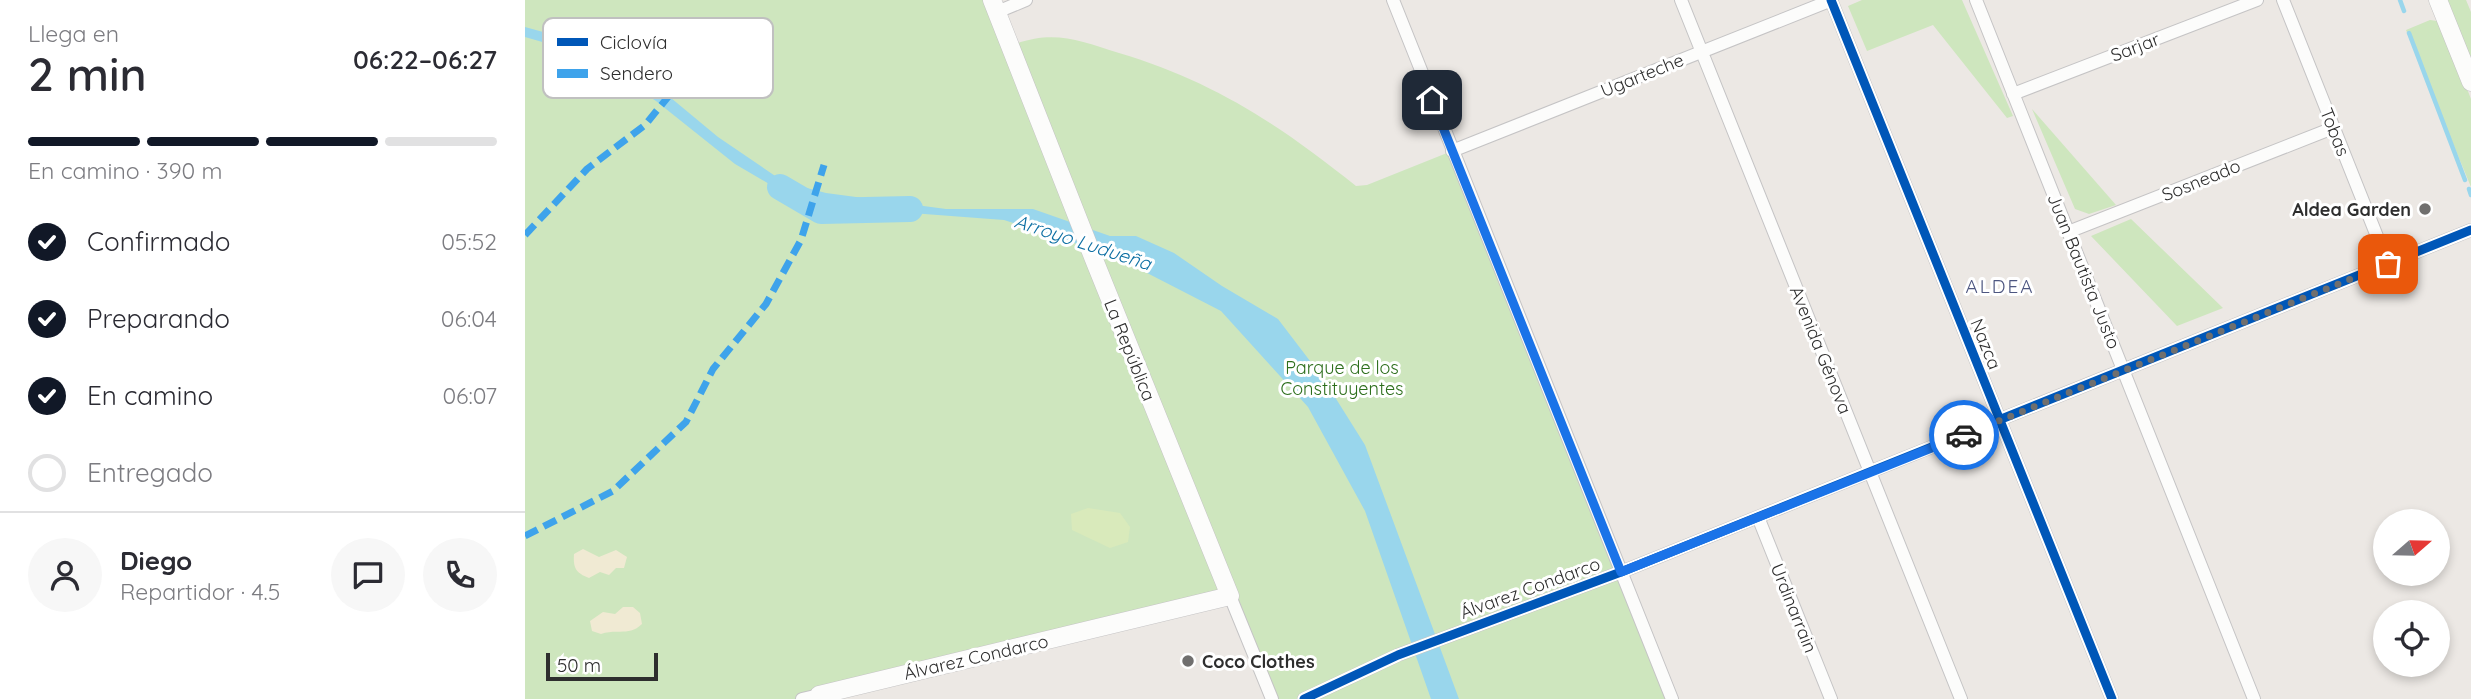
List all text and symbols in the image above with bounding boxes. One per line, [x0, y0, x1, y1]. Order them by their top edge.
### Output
legend [543, 18, 773, 98]
text: Llega en [28, 19, 119, 48]
street label: Sarjar [2107, 27, 2163, 67]
text: Ciclovía [600, 30, 668, 54]
text: 06:22–06:27 [353, 43, 497, 76]
text: 2 min [28, 45, 147, 103]
street label: Ugarteche [1597, 48, 1687, 102]
text: Sendero [600, 61, 673, 85]
pin [1402, 70, 1462, 130]
icon: home [1413, 81, 1451, 119]
street label: Tobas [2315, 105, 2355, 159]
street label: Sosneado [2158, 154, 2244, 206]
text: En camino · 390 m [28, 156, 222, 185]
street label: Juan Bautista Justo [2042, 190, 2126, 352]
place label: Aldea Garden [2292, 198, 2411, 221]
marker: Aldea Garden [2417, 201, 2433, 217]
water label: Arroyo Ludueña [1012, 209, 1156, 276]
icon: check [28, 223, 66, 261]
text: Confirmado [87, 225, 231, 258]
text: 05:52 [441, 227, 497, 256]
pin [2358, 234, 2418, 294]
icon: bag [2369, 245, 2407, 283]
district label: ALDEA [1965, 274, 2035, 298]
street label: Avenida Génova [1785, 283, 1857, 417]
street label: La República [1099, 296, 1161, 404]
icon: check [28, 300, 66, 338]
text: Preparando [87, 302, 230, 335]
text: 06:04 [441, 304, 497, 333]
street label: Nazca [1965, 315, 2007, 373]
park label: Parque de los Constituyentes [1280, 356, 1404, 400]
icon: check [28, 377, 66, 415]
text: En camino [87, 379, 213, 412]
text: 06:07 [442, 381, 497, 410]
courier [1929, 400, 1999, 470]
icon: car [1945, 416, 1983, 454]
text: Entregado [87, 456, 213, 489]
north arrow [2373, 509, 2450, 586]
map controls [2373, 509, 2450, 677]
button: person [28, 538, 102, 612]
button: chat [331, 538, 405, 612]
button: phone [423, 538, 497, 612]
text: Diego [120, 544, 192, 577]
street label: Álvarez Condarco [1457, 552, 1603, 624]
street label: Urdinarrain [1766, 560, 1822, 656]
text: Repartidor · 4.5 [120, 577, 280, 606]
button: locate [2373, 600, 2450, 677]
street label: Álvarez Condarco [902, 629, 1050, 685]
scale bar [546, 650, 658, 682]
place label: Coco Clothes [1202, 650, 1315, 673]
text: 50 m [557, 653, 601, 677]
marker: Coco Clothes [1180, 653, 1196, 669]

